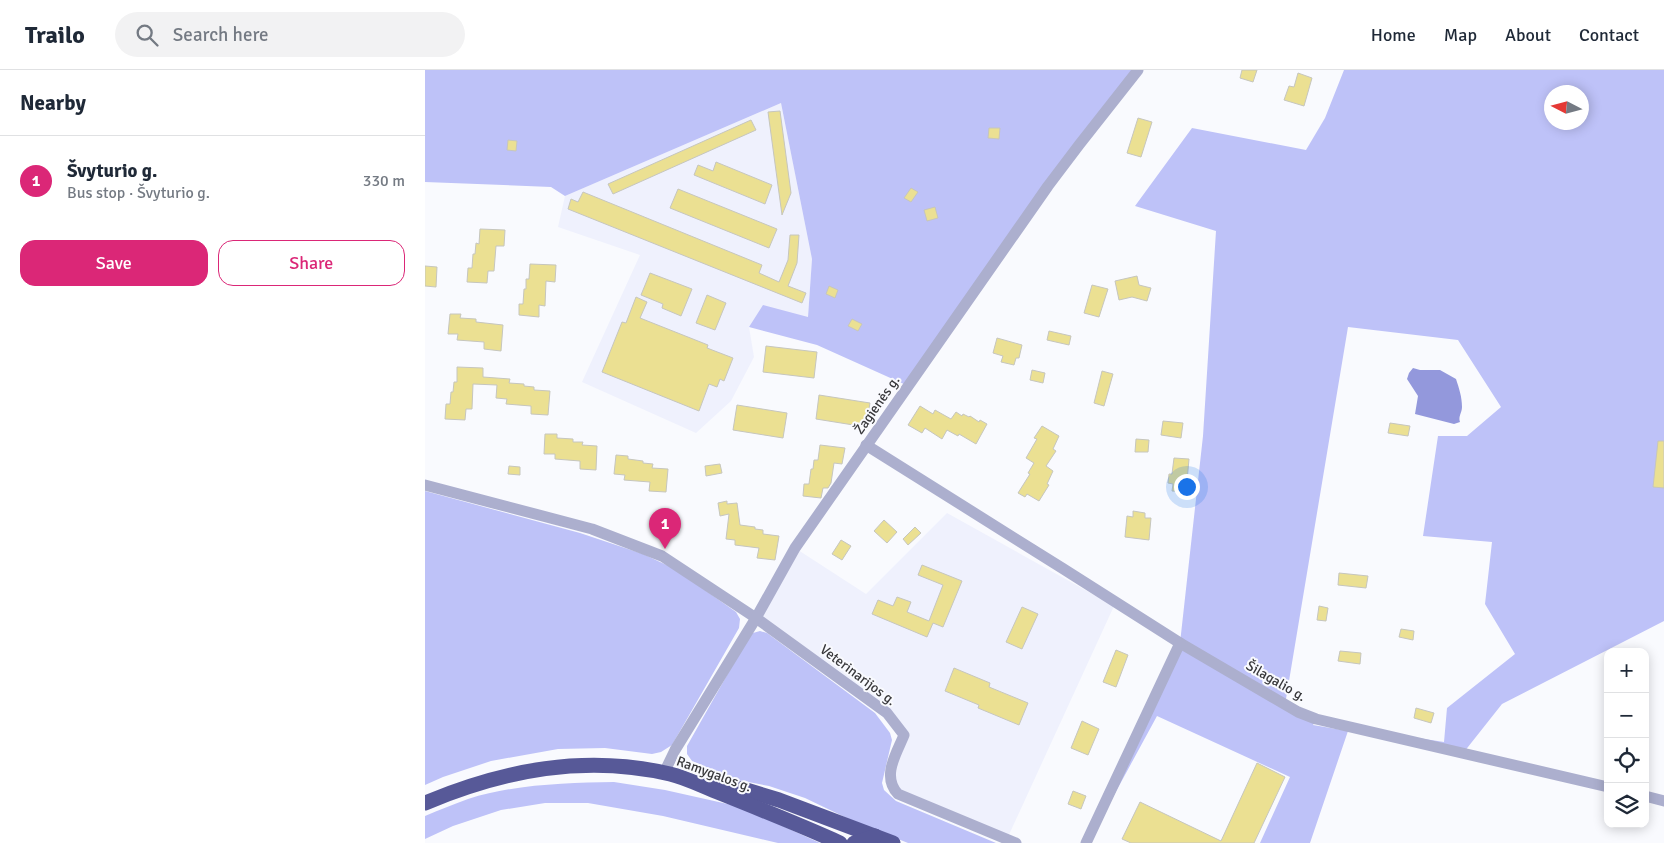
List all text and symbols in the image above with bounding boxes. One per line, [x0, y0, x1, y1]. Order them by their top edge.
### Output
search box [115, 12, 465, 57]
text: Trailo [25, 20, 85, 50]
icon: search [133, 21, 161, 49]
text: Search here [173, 23, 269, 47]
text: Home [1371, 24, 1416, 46]
text: Map [1444, 24, 1477, 46]
text: About [1505, 24, 1551, 46]
text: Contact [1579, 24, 1639, 46]
north arrow [1544, 85, 1589, 130]
text: Nearby [20, 90, 86, 116]
text: Švyturio g. [67, 159, 157, 183]
text: 1 [32, 171, 40, 191]
text: 330 m [363, 171, 405, 191]
text: Bus stop · Švyturio g. [67, 183, 210, 203]
button: Save [20, 240, 208, 286]
button: Share [218, 240, 405, 286]
street label: Žagienės g. [851, 372, 903, 438]
your location [1174, 474, 1200, 500]
pin: 1 [649, 508, 681, 549]
street label: Veterinarijos g. [817, 641, 899, 709]
map controls [1604, 648, 1649, 828]
button: + [1604, 648, 1649, 693]
street label: Šilagalio g. [1243, 657, 1309, 705]
button: − [1604, 693, 1649, 738]
button: locate [1604, 738, 1649, 783]
street label: Ramygalos g. [674, 753, 754, 795]
button: layers [1604, 783, 1649, 828]

